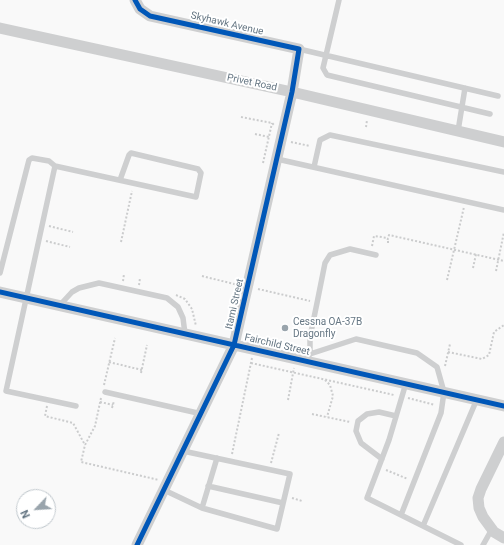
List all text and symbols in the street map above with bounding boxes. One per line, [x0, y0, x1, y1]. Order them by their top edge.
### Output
street label: Skyhawk Avenue [189, 10, 265, 38]
street label: Privet Road [226, 72, 278, 94]
street label: Itami Street [223, 278, 247, 330]
place label: Cessna OA-37B Dragonfly [293, 316, 362, 340]
marker: Cessna OA-37B Dragonfly [280, 323, 290, 333]
street label: Fairchild Street [243, 332, 311, 358]
north arrow [16, 489, 56, 529]
text: N [18, 508, 33, 520]

